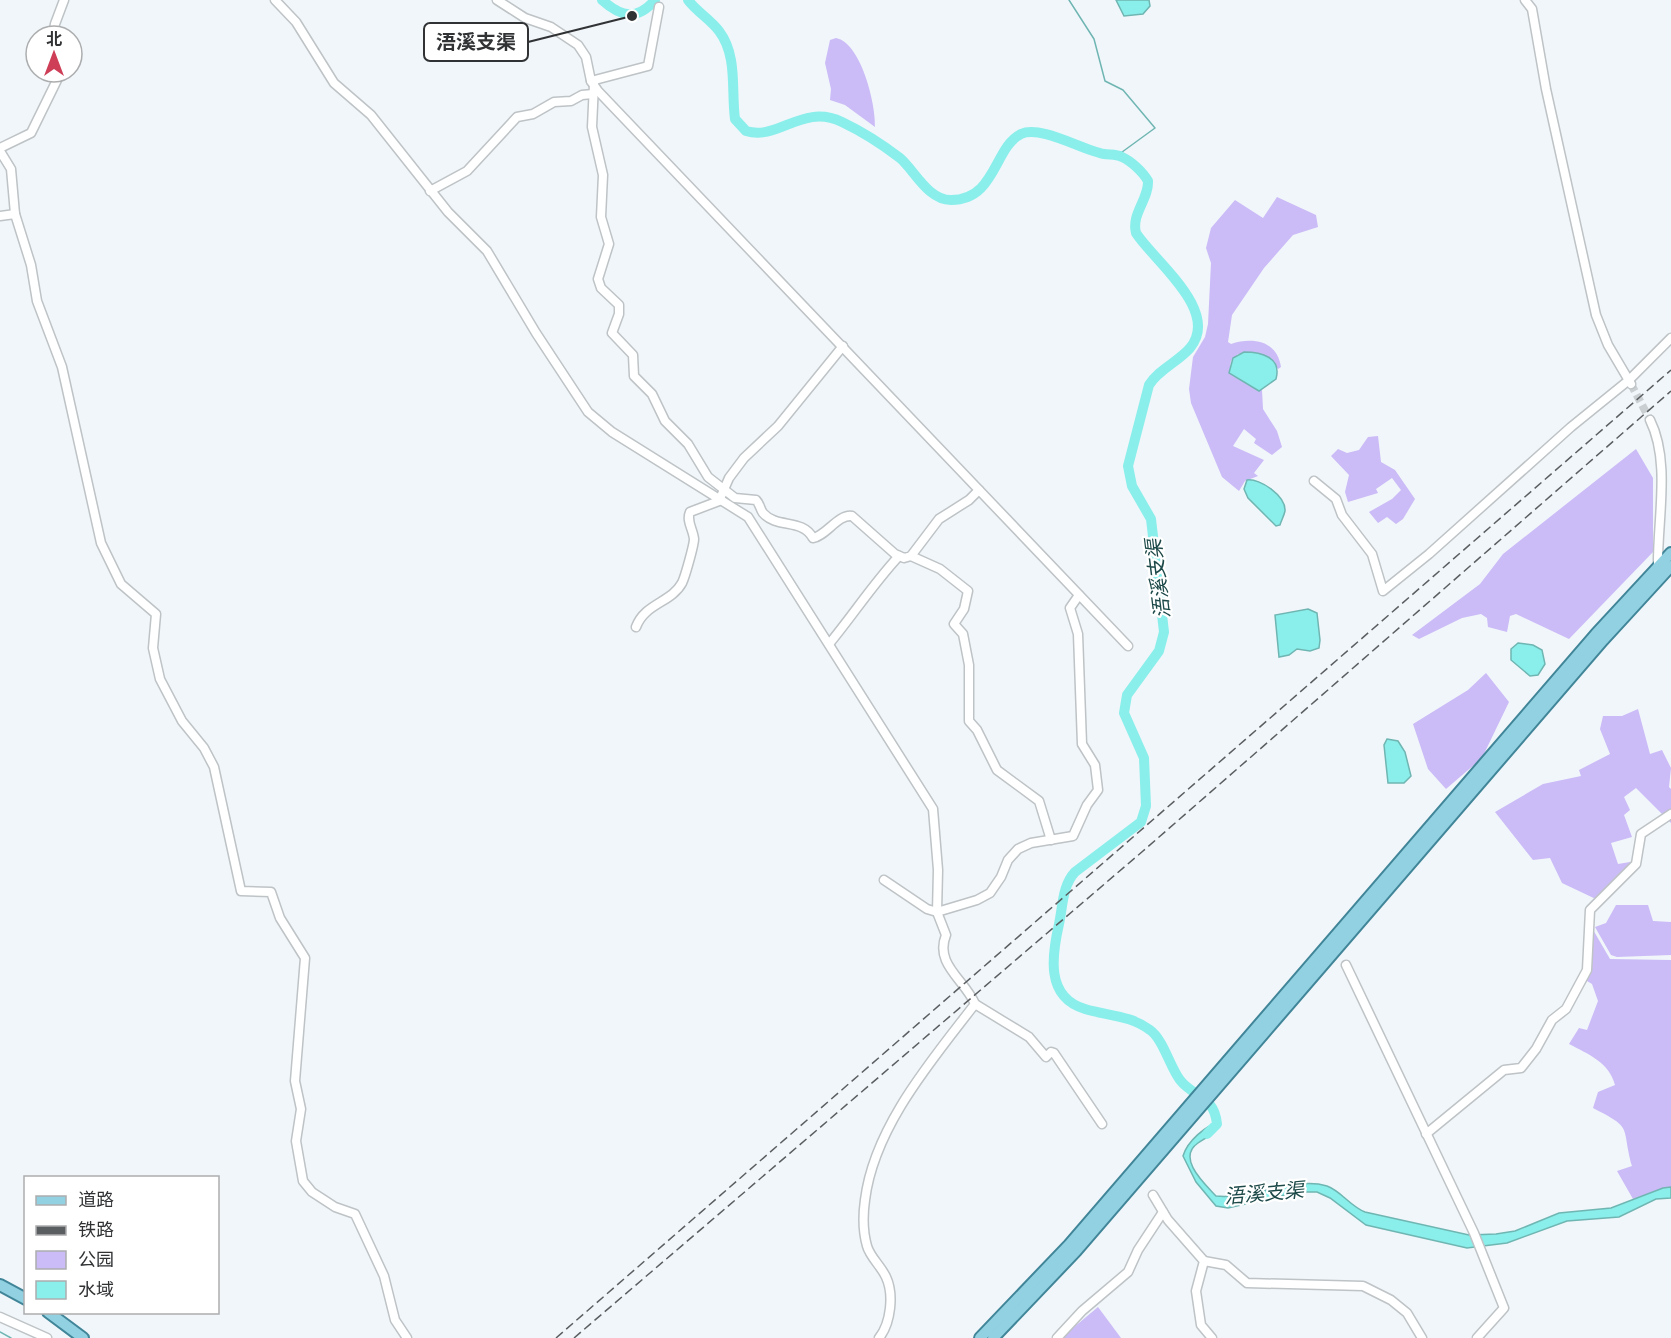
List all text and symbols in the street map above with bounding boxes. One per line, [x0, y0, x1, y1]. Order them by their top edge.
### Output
callout: 浯溪支渠 [424, 23, 528, 61]
north arrow [24, 24, 84, 84]
text: 北 [46, 28, 62, 51]
text: 浯溪支渠 [436, 28, 516, 56]
water label: 浯溪支渠 [1139, 535, 1177, 620]
water label: 浯溪支渠 [1223, 1175, 1308, 1210]
legend [24, 1176, 219, 1314]
text: 道路 [78, 1187, 114, 1212]
text: 铁路 [78, 1217, 114, 1242]
text: 公园 [78, 1247, 114, 1272]
text: 水域 [78, 1277, 114, 1302]

